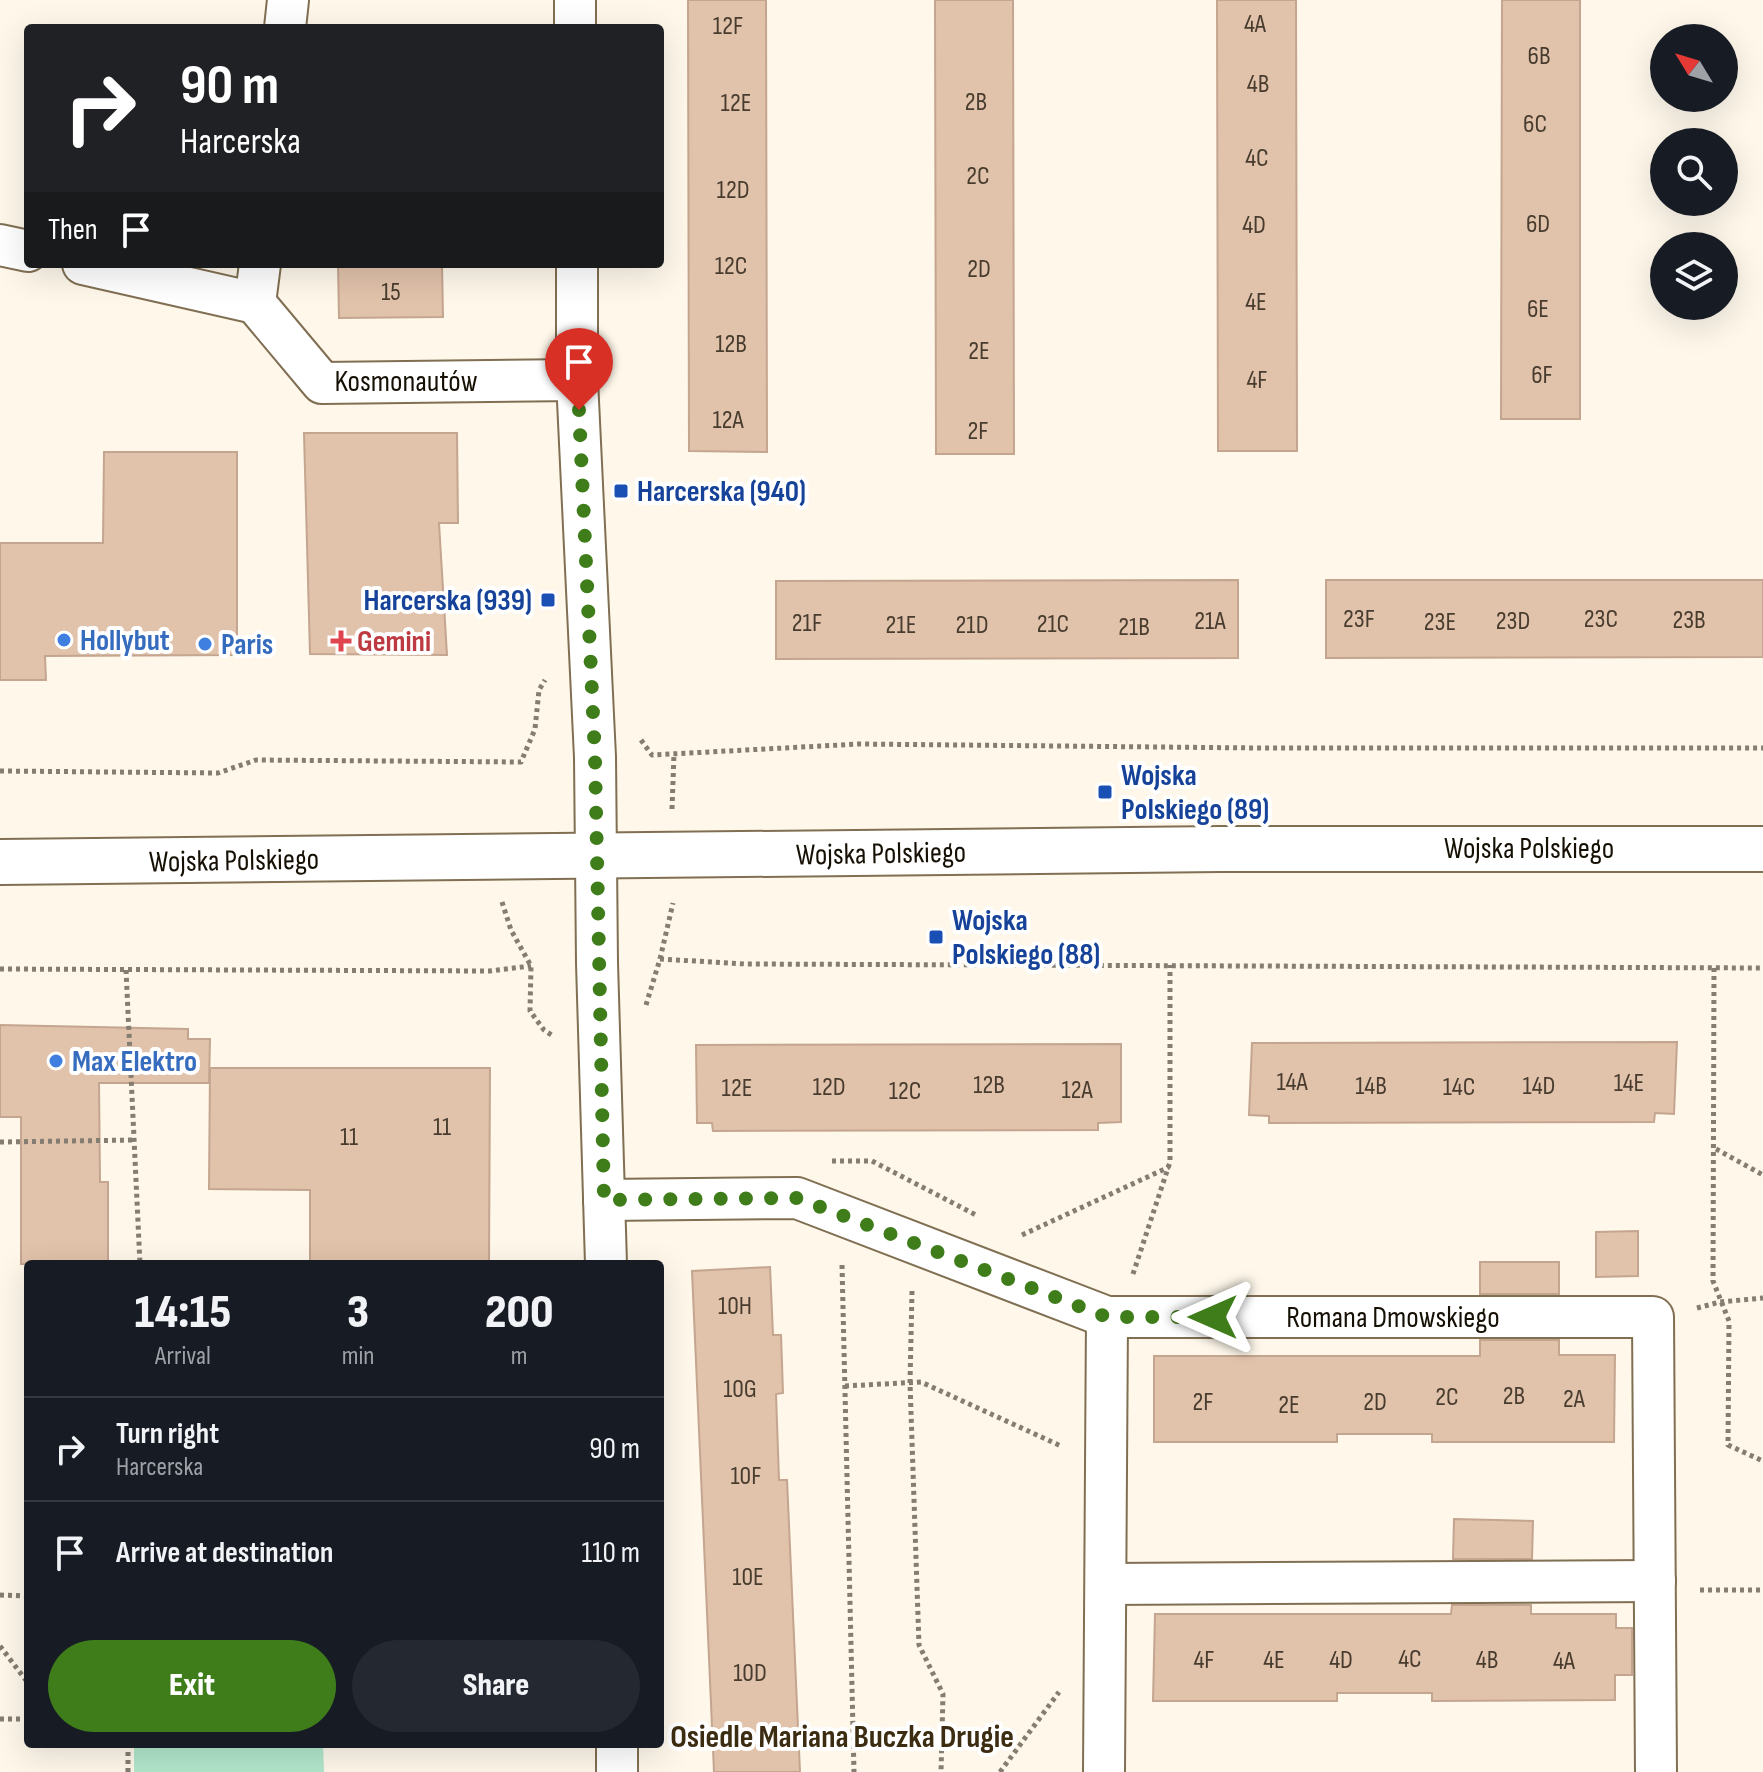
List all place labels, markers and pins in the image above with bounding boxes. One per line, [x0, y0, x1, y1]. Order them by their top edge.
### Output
pin [545, 328, 613, 410]
place label: Harcerska (940) [637, 474, 806, 510]
marker: Harcerska (940) [612, 482, 630, 500]
place label: Harcerska (939) [364, 583, 532, 619]
marker: Harcerska (939) [539, 591, 557, 609]
place label: Hollybut [80, 623, 170, 659]
place label: Gemini [357, 624, 431, 660]
place label: Paris [221, 627, 273, 663]
marker: Hollybut [55, 631, 73, 649]
marker: Gemini [332, 632, 350, 650]
marker: Paris [196, 635, 214, 653]
place label: Wojska Polskiego (89) [1121, 758, 1269, 828]
marker: Wojska Polskiego (89) [1096, 783, 1114, 801]
place label: Wojska Polskiego (88) [952, 903, 1100, 973]
marker: Wojska Polskiego (88) [927, 928, 945, 946]
place label: Max Elektro [72, 1044, 197, 1080]
marker: Max Elektro [47, 1052, 65, 1070]

